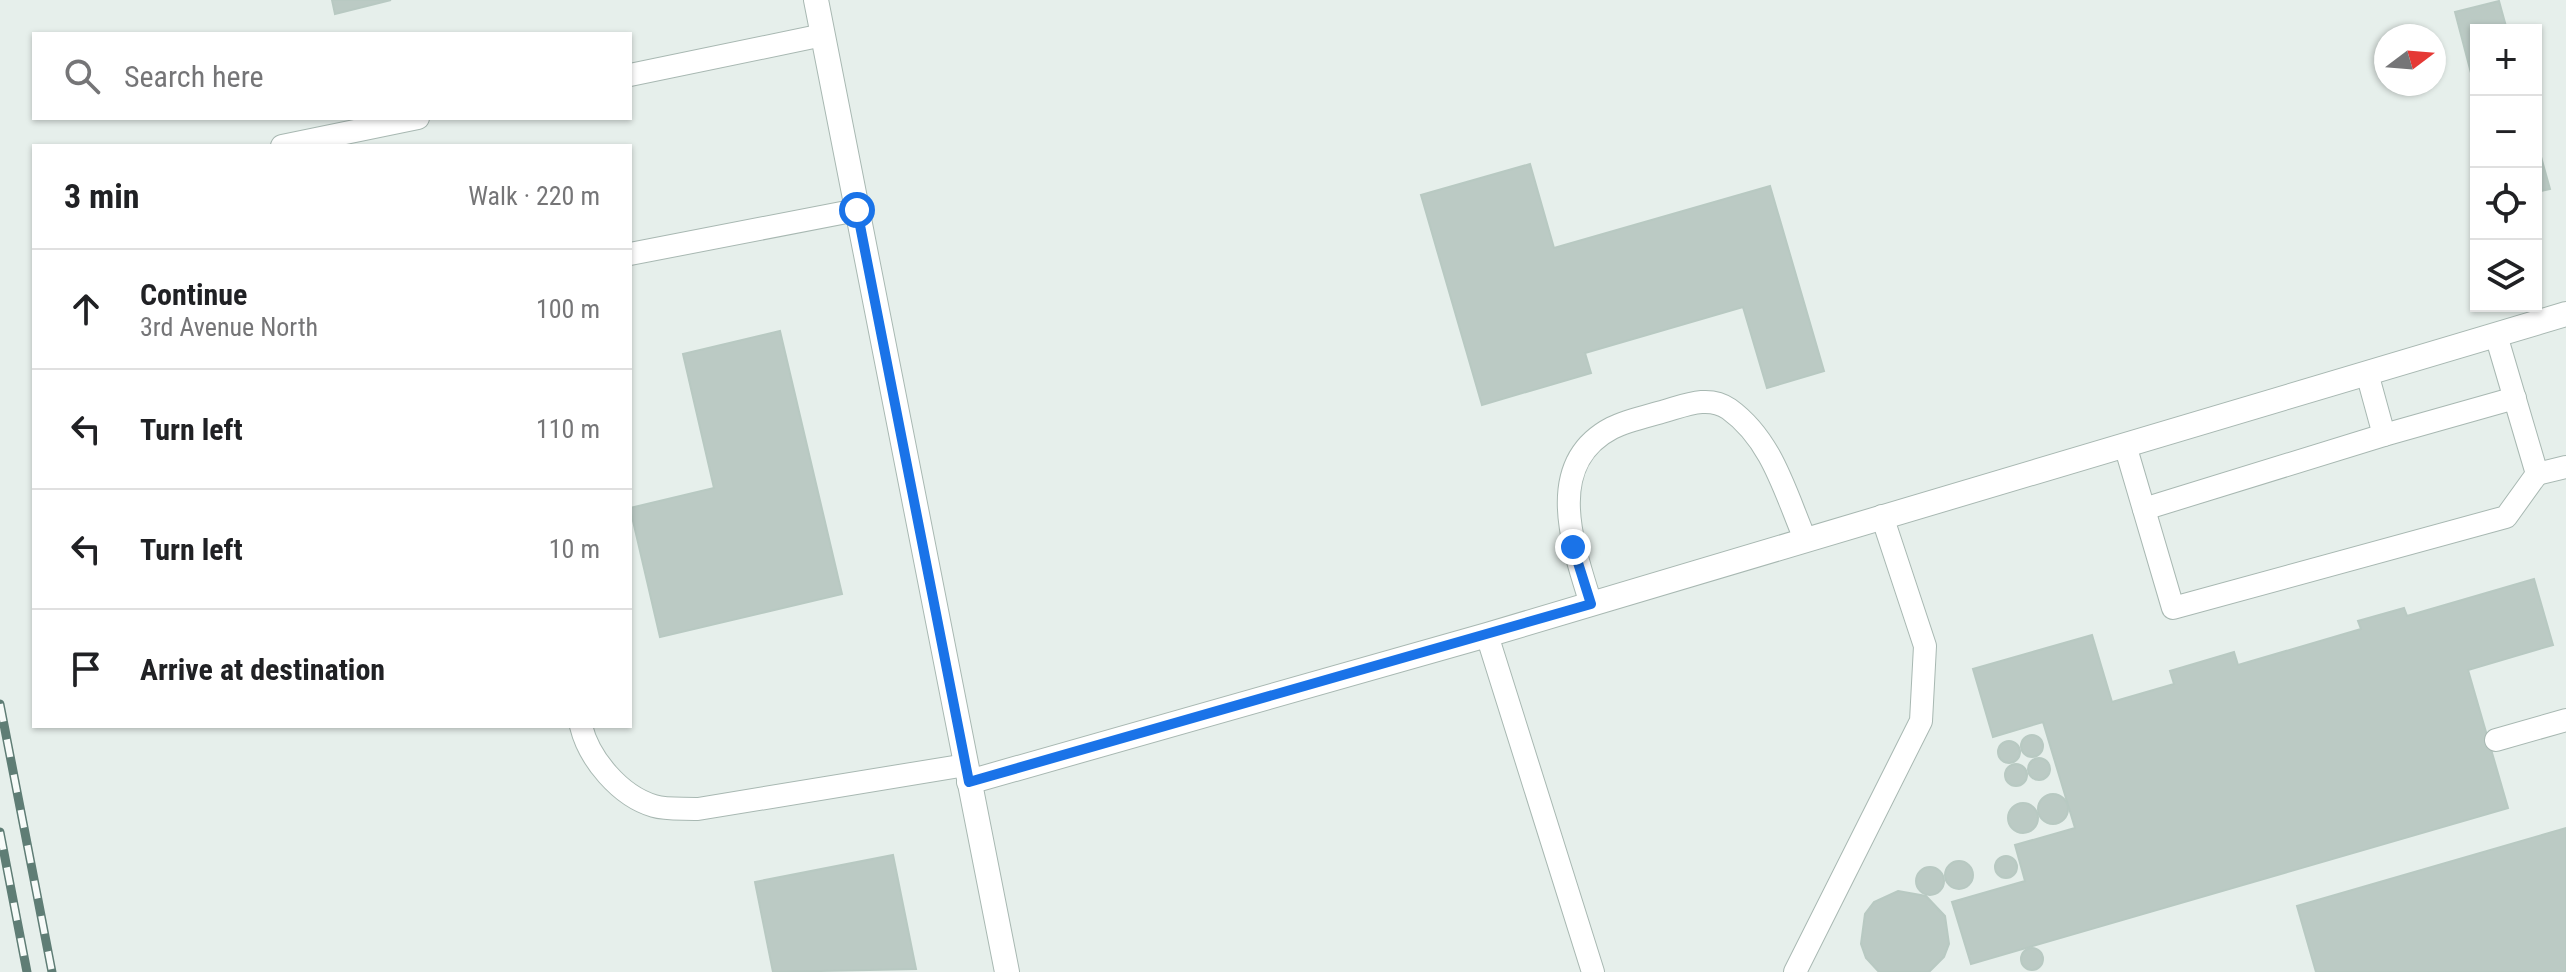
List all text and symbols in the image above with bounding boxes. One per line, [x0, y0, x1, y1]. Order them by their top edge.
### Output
north arrow [2374, 24, 2446, 96]
map controls [2470, 24, 2542, 312]
button: + [2470, 24, 2542, 96]
search box [32, 32, 632, 120]
icon: search [60, 54, 104, 98]
text: Search here [124, 59, 264, 94]
button: − [2470, 96, 2542, 168]
button: locate [2470, 168, 2542, 240]
text: 3 min [64, 176, 140, 216]
text: Walk · 220 m [468, 181, 600, 211]
route start [839, 192, 875, 228]
button: layers [2470, 240, 2542, 312]
text: Continue [140, 277, 247, 312]
icon: ahead [64, 287, 108, 331]
text: 100 m [536, 294, 600, 324]
text: 3rd Avenue North [140, 312, 318, 342]
icon: left [64, 407, 108, 451]
text: Turn left [140, 412, 243, 447]
text: 110 m [536, 414, 600, 444]
icon: left [64, 527, 108, 571]
route end [1555, 529, 1591, 565]
text: Turn left [140, 532, 243, 567]
text: 10 m [549, 534, 600, 564]
icon: arrive [64, 647, 108, 691]
text: Arrive at destination [140, 652, 385, 687]

